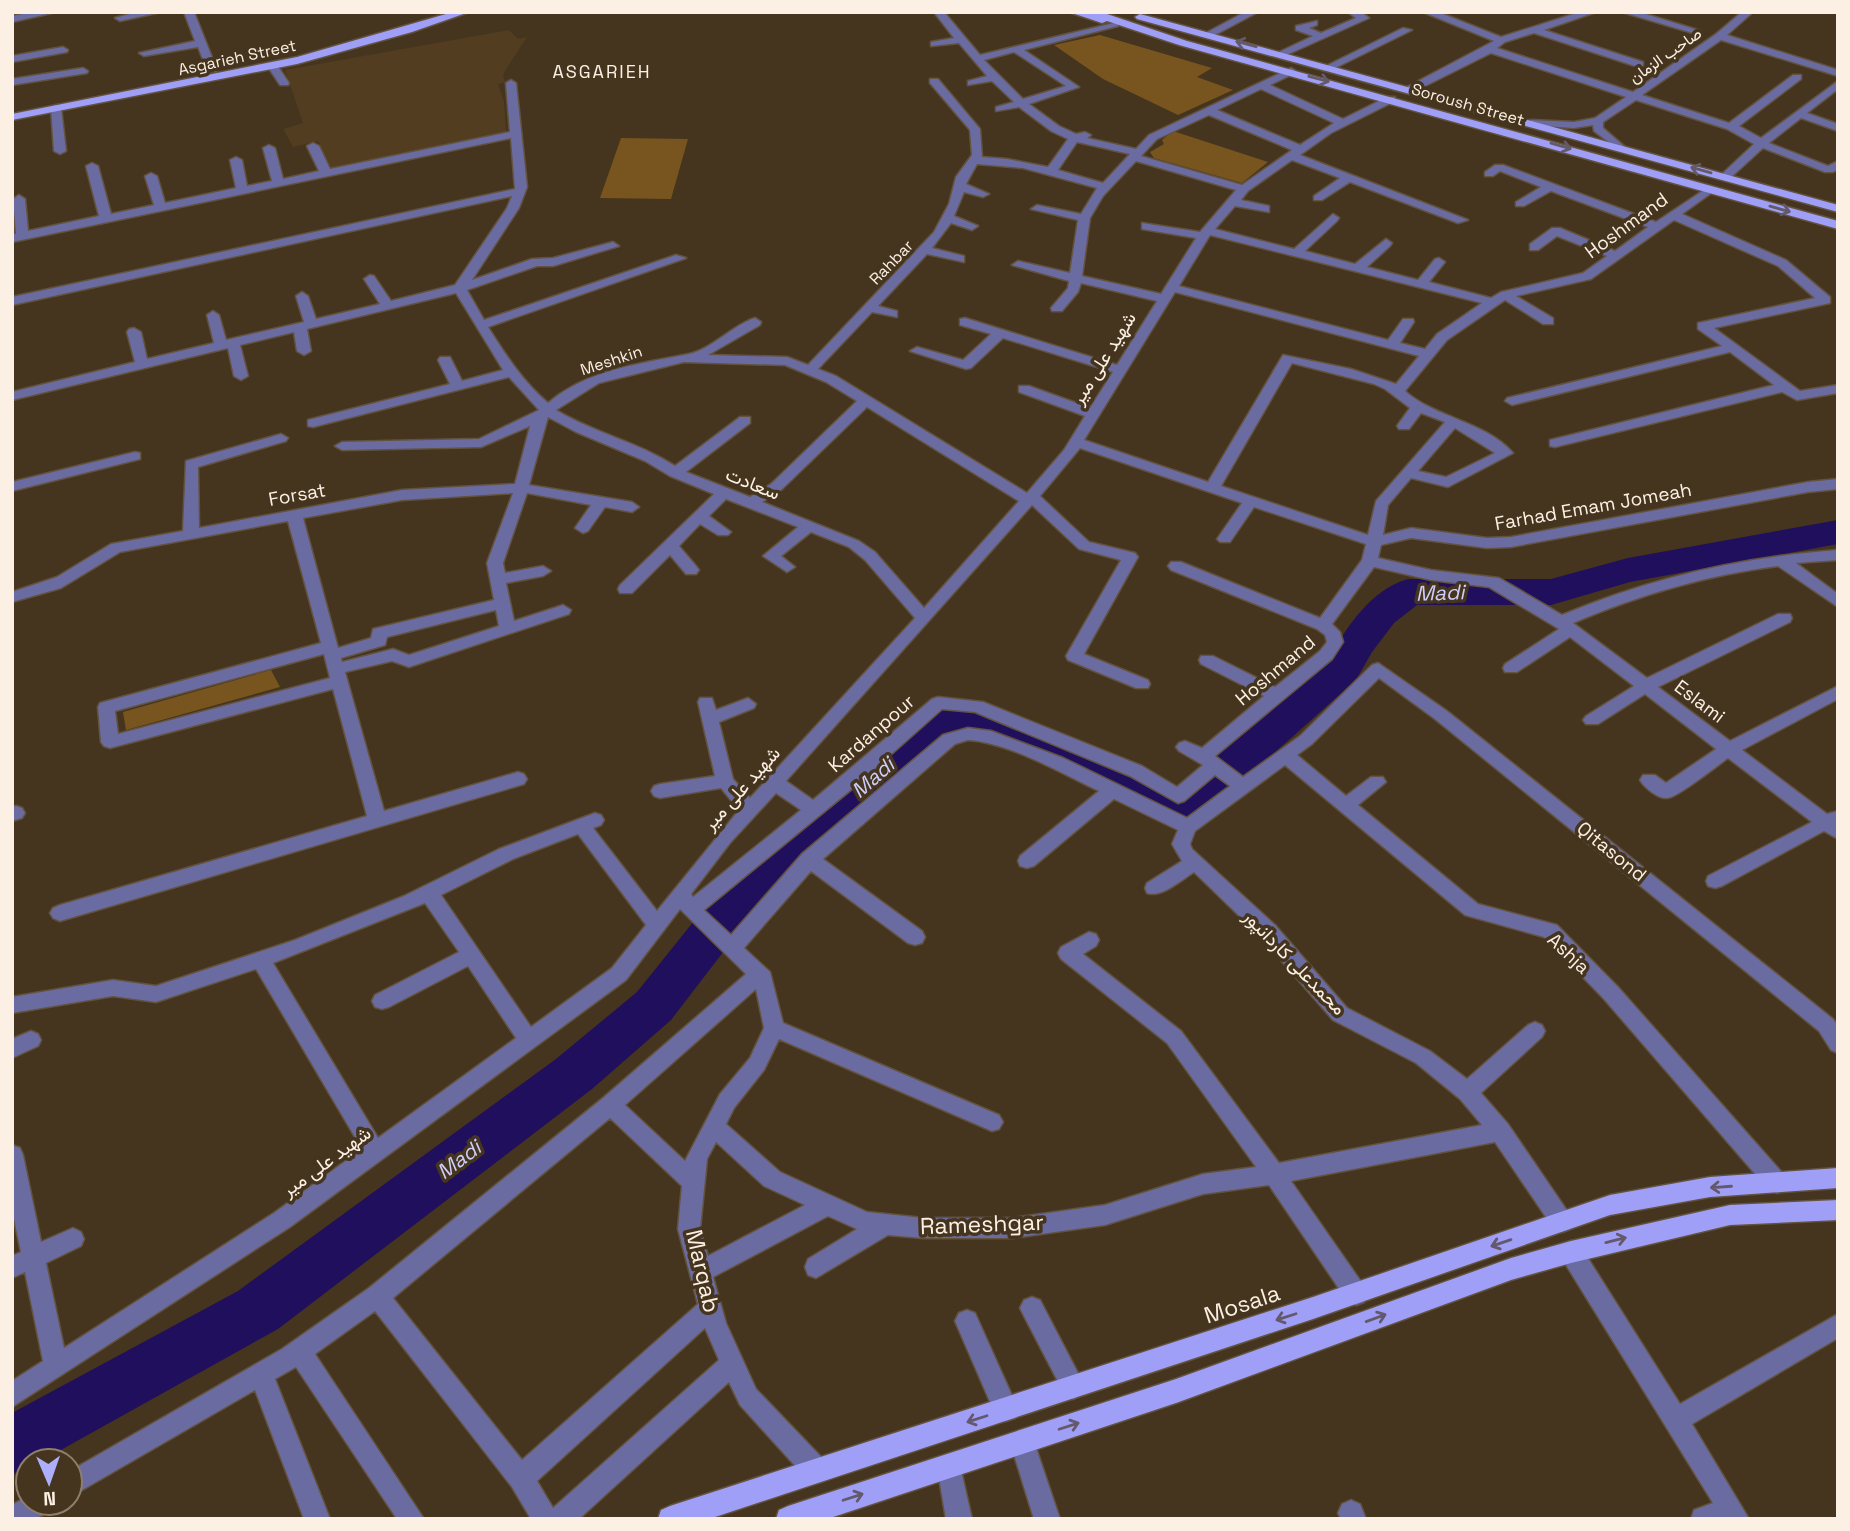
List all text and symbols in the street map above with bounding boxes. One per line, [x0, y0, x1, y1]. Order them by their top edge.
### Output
street label: صاحب الزمان [1625, 23, 1706, 88]
street label: Asgarieh Street [176, 35, 298, 80]
one-way arrow [1235, 37, 1257, 50]
district label: ASGARIEH [552, 60, 652, 83]
one-way arrow [1307, 73, 1329, 86]
street label: Soroush Street [1409, 78, 1527, 131]
one-way arrow [1550, 141, 1572, 154]
one-way arrow [1690, 163, 1712, 176]
street label: Hoshmand [1580, 187, 1673, 264]
one-way arrow [1768, 203, 1791, 216]
street label: Rahbar [865, 235, 918, 289]
street label: شهید علی میر [1065, 307, 1142, 410]
street label: Meshkin [578, 341, 645, 380]
street label: سعادت [722, 461, 784, 506]
street label: Forsat [266, 477, 328, 512]
street label: Farhad Emam Jomeah [1493, 477, 1693, 536]
water label: Madi [1415, 578, 1468, 607]
street label: Hoshmand [1230, 630, 1321, 711]
street label: Eslami [1669, 674, 1730, 729]
street label: Kardanpour [823, 689, 920, 778]
street label: شهید علی میر [696, 741, 786, 836]
water label: Madi [845, 750, 902, 804]
street label: Qitasond [1572, 816, 1652, 887]
street label: محمدعلی کاردانپور [1236, 904, 1351, 1021]
street label: Ashja [1542, 927, 1595, 979]
street label: شهید علی میر [276, 1121, 376, 1203]
water label: Madi [431, 1132, 489, 1185]
one-way arrow [1710, 1180, 1733, 1193]
street label: Rameshgar [919, 1207, 1045, 1241]
street label: Marqab [679, 1227, 727, 1315]
one-way arrow [1604, 1233, 1626, 1246]
one-way arrow [1491, 1238, 1513, 1250]
street label: Mosala [1200, 1278, 1284, 1330]
one-way arrow [1365, 1311, 1387, 1324]
one-way arrow [1276, 1312, 1298, 1324]
one-way arrow [966, 1413, 988, 1426]
one-way arrow [1058, 1419, 1080, 1432]
north arrow [14, 1447, 84, 1517]
text: N [43, 1486, 56, 1511]
one-way arrow [842, 1490, 864, 1503]

